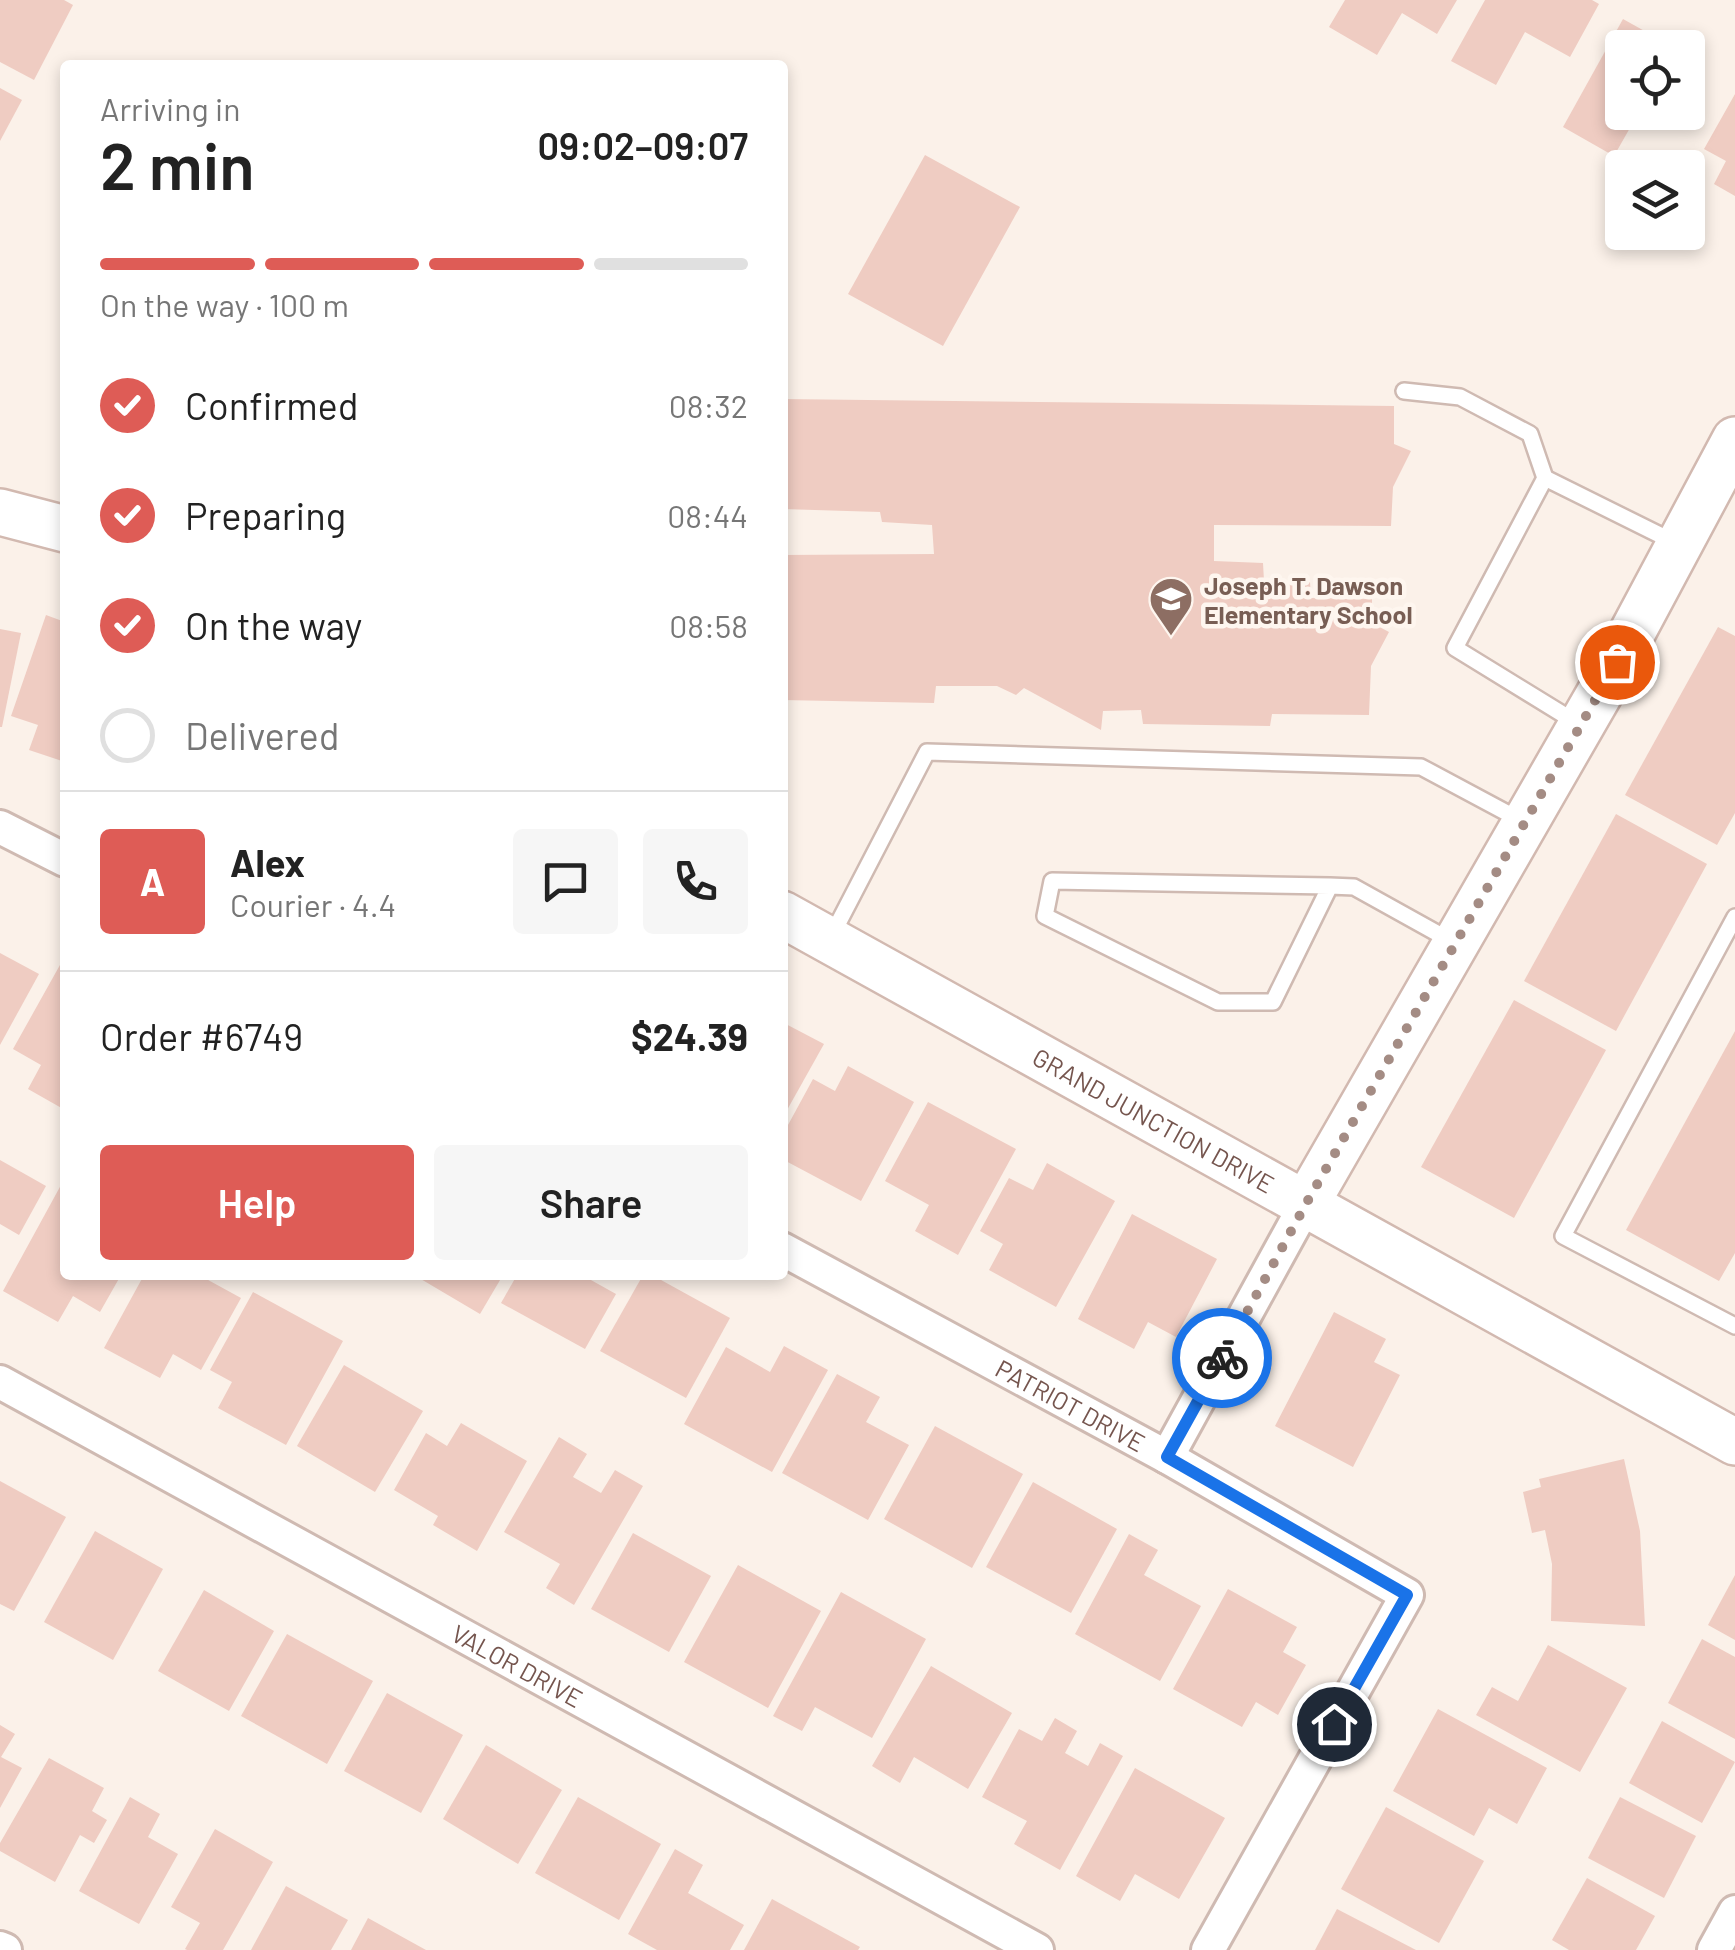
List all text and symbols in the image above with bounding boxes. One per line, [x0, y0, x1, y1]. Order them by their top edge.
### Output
map controls [1605, 30, 1705, 250]
button: locate [1605, 30, 1705, 130]
text: Arriving in [100, 89, 240, 127]
text: 09:02–09:07 [537, 122, 748, 168]
text: 2 min [100, 125, 255, 203]
button: layers [1605, 150, 1705, 250]
text: On the way · 100 m [100, 285, 349, 323]
icon: check [100, 378, 155, 433]
text: Confirmed [185, 382, 358, 428]
text: 08:32 [669, 386, 748, 424]
icon: check [100, 488, 155, 543]
text: Preparing [185, 492, 346, 538]
text: 08:44 [667, 496, 748, 534]
place label: Joseph T. Dawson Elementary School [1204, 570, 1412, 629]
school or university icon: Joseph T. Dawson Elementary School [1148, 576, 1194, 637]
icon: check [100, 598, 155, 653]
text: On the way [185, 602, 362, 648]
text: 08:58 [669, 606, 748, 644]
pin [1575, 620, 1660, 705]
icon: bag [1590, 635, 1645, 690]
text: Delivered [185, 712, 339, 758]
button: chat [513, 829, 618, 934]
button: phone [643, 829, 748, 934]
text: Alex [230, 839, 305, 885]
text: A [140, 858, 165, 904]
text: Courier · 4.4 [230, 885, 396, 923]
text: Order #6749 [100, 1013, 303, 1059]
text: $24.39 [631, 1013, 748, 1059]
street label: GRAND JUNCTION DRIVE [1028, 1041, 1280, 1199]
button: Help [100, 1145, 414, 1260]
button: Share [434, 1145, 748, 1260]
courier [1172, 1308, 1272, 1408]
icon: bike [1195, 1331, 1250, 1386]
street label: PATRIOT DRIVE [991, 1352, 1150, 1457]
street label: VALOR DRIVE [447, 1618, 588, 1713]
pin [1292, 1682, 1377, 1767]
icon: home [1307, 1697, 1362, 1752]

